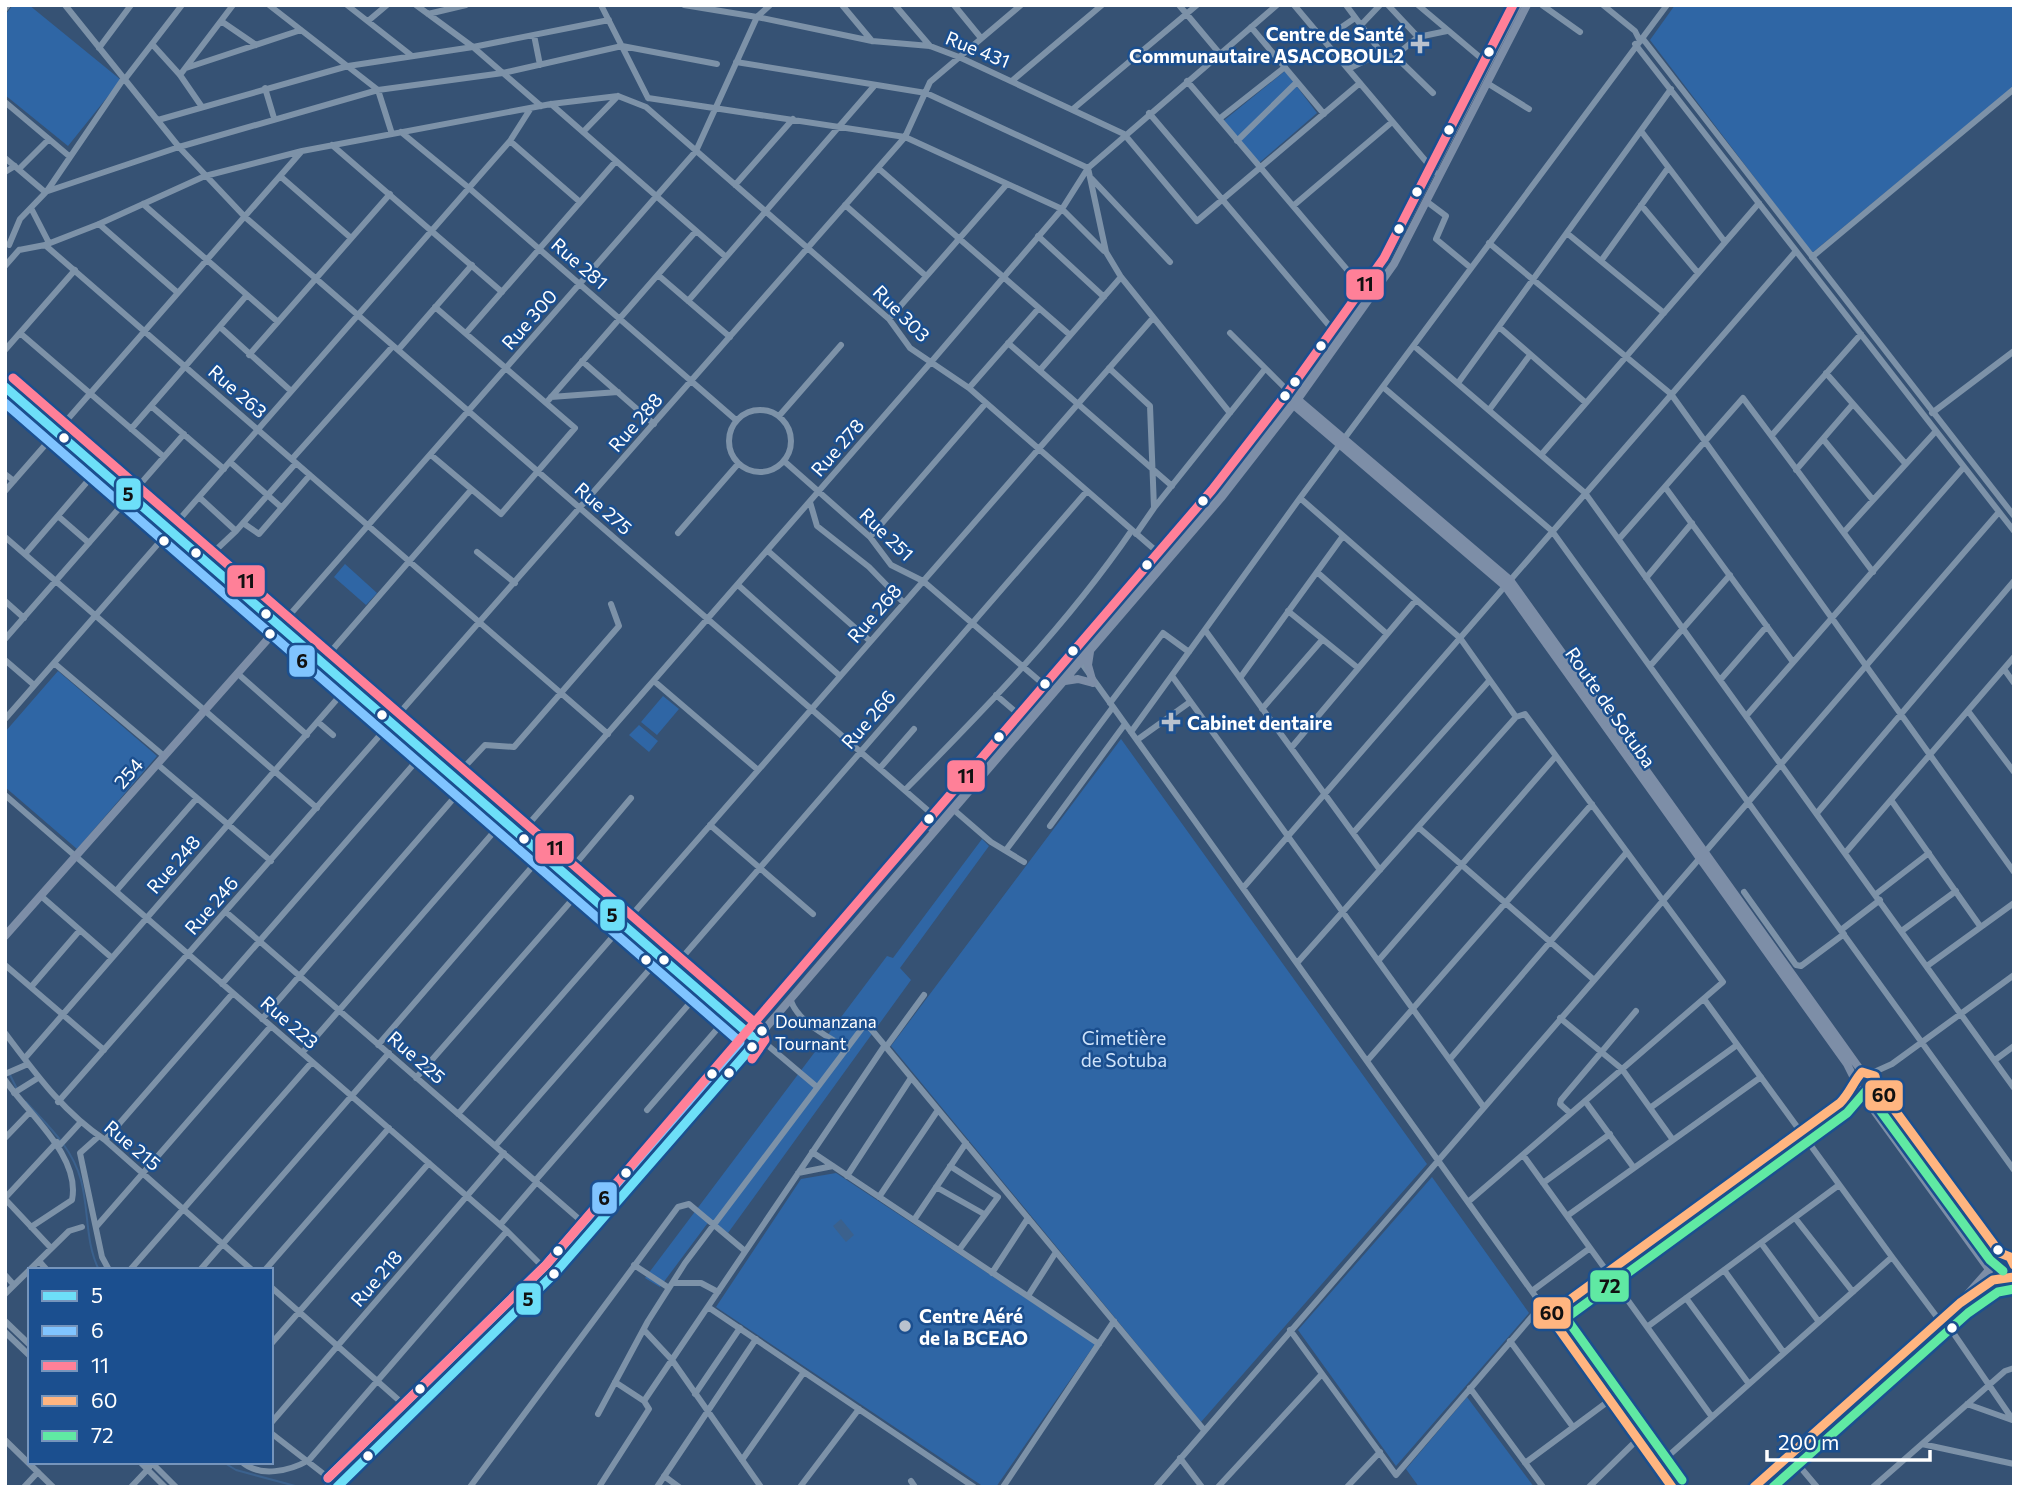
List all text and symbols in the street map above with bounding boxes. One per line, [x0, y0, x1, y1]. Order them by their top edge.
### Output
place label: Centre de Santé Communautaire ASACOBOUL2 [1129, 22, 1404, 67]
street label: Rue 431 [943, 26, 1013, 72]
marker: Centre de Santé Communautaire ASACOBOUL2 [1410, 34, 1430, 54]
unlabelled marker [1482, 45, 1496, 59]
unlabelled marker [1442, 123, 1456, 137]
unlabelled marker [1410, 185, 1424, 199]
unlabelled marker [1392, 222, 1406, 236]
street label: Rue 281 [547, 232, 613, 294]
line badge: 11 [1345, 268, 1385, 301]
text: 11 [1356, 272, 1374, 295]
street label: Rue 303 [869, 280, 935, 346]
street label: Rue 300 [497, 284, 561, 354]
unlabelled marker [1314, 339, 1328, 353]
street label: Rue 263 [204, 359, 272, 423]
unlabelled marker [1288, 375, 1302, 389]
street label: Rue 288 [603, 388, 667, 456]
unlabelled marker [1278, 389, 1292, 403]
street label: Rue 278 [806, 413, 868, 481]
unlabelled marker [57, 431, 71, 445]
line badge: 5 [115, 477, 142, 511]
street label: Rue 275 [571, 477, 637, 539]
text: 5 [122, 482, 134, 505]
unlabelled marker [1196, 494, 1210, 508]
street label: Rue 251 [855, 503, 919, 565]
unlabelled marker [157, 534, 171, 548]
unlabelled marker [189, 546, 203, 560]
unlabelled marker [1140, 558, 1154, 572]
line badge: 11 [226, 564, 266, 598]
text: 11 [237, 569, 255, 592]
street label: Rue 268 [842, 579, 906, 647]
unlabelled marker [259, 607, 273, 621]
unlabelled marker [263, 627, 277, 641]
street label: Route de Sotuba [1561, 642, 1661, 772]
line badge: 6 [288, 644, 316, 678]
unlabelled marker [1066, 644, 1080, 658]
text: 6 [296, 649, 308, 672]
unlabelled marker [1038, 677, 1052, 691]
street label: Rue 266 [836, 685, 900, 753]
unlabelled marker [375, 708, 389, 722]
place label: Cabinet dentaire [1187, 711, 1332, 734]
marker: Cabinet dentaire [1161, 712, 1181, 732]
unlabelled marker [992, 730, 1006, 744]
street label: 254 [109, 753, 147, 793]
line badge: 11 [946, 759, 986, 793]
text: 11 [957, 764, 975, 787]
unlabelled marker [922, 812, 936, 826]
street label: Rue 248 [141, 830, 205, 898]
unlabelled marker [517, 832, 531, 846]
line badge: 11 [534, 832, 575, 865]
text: 11 [546, 836, 564, 859]
street label: Rue 246 [179, 871, 243, 939]
line badge: 5 [599, 898, 626, 932]
text: 5 [606, 903, 618, 926]
unlabelled marker [639, 953, 653, 967]
unlabelled marker [657, 953, 671, 967]
street label: Rue 223 [256, 991, 324, 1053]
place label: Doumanzana Tournant [775, 1011, 877, 1054]
marker: Doumanzana Tournant [755, 1024, 769, 1038]
street label: Rue 225 [383, 1026, 451, 1088]
park label: Cimetière de Sotuba [1081, 1026, 1167, 1071]
unlabelled marker [745, 1040, 759, 1054]
unlabelled marker [722, 1066, 736, 1080]
unlabelled marker [705, 1067, 719, 1081]
line badge: 60 [1864, 1079, 1904, 1112]
text: 60 [1872, 1083, 1896, 1106]
street label: Rue 215 [100, 1115, 166, 1175]
unlabelled marker [619, 1166, 633, 1180]
line badge: 6 [591, 1181, 618, 1215]
text: 6 [598, 1186, 610, 1209]
unlabelled marker [1991, 1243, 2005, 1257]
unlabelled marker [551, 1244, 565, 1258]
street label: Rue 218 [345, 1245, 407, 1311]
unlabelled marker [547, 1267, 561, 1281]
legend [28, 1268, 273, 1464]
line badge: 72 [1589, 1269, 1630, 1303]
text: 72 [1599, 1274, 1621, 1297]
text: 5 [91, 1282, 103, 1307]
line badge: 5 [515, 1282, 542, 1316]
text: 5 [522, 1287, 534, 1310]
line badge: 60 [1532, 1296, 1572, 1330]
text: 60 [1540, 1301, 1564, 1324]
place label: Centre Aéré de la BCEAO [919, 1304, 1028, 1349]
text: 6 [91, 1317, 104, 1342]
marker: Centre Aéré de la BCEAO [897, 1318, 913, 1334]
unlabelled marker [1945, 1321, 1959, 1335]
text: 11 [91, 1352, 109, 1377]
unlabelled marker [413, 1382, 427, 1396]
text: 60 [91, 1387, 117, 1412]
scale bar [1767, 1418, 1930, 1462]
text: 72 [91, 1422, 114, 1447]
text: 200 m [1778, 1429, 1839, 1454]
unlabelled marker [361, 1449, 375, 1463]

